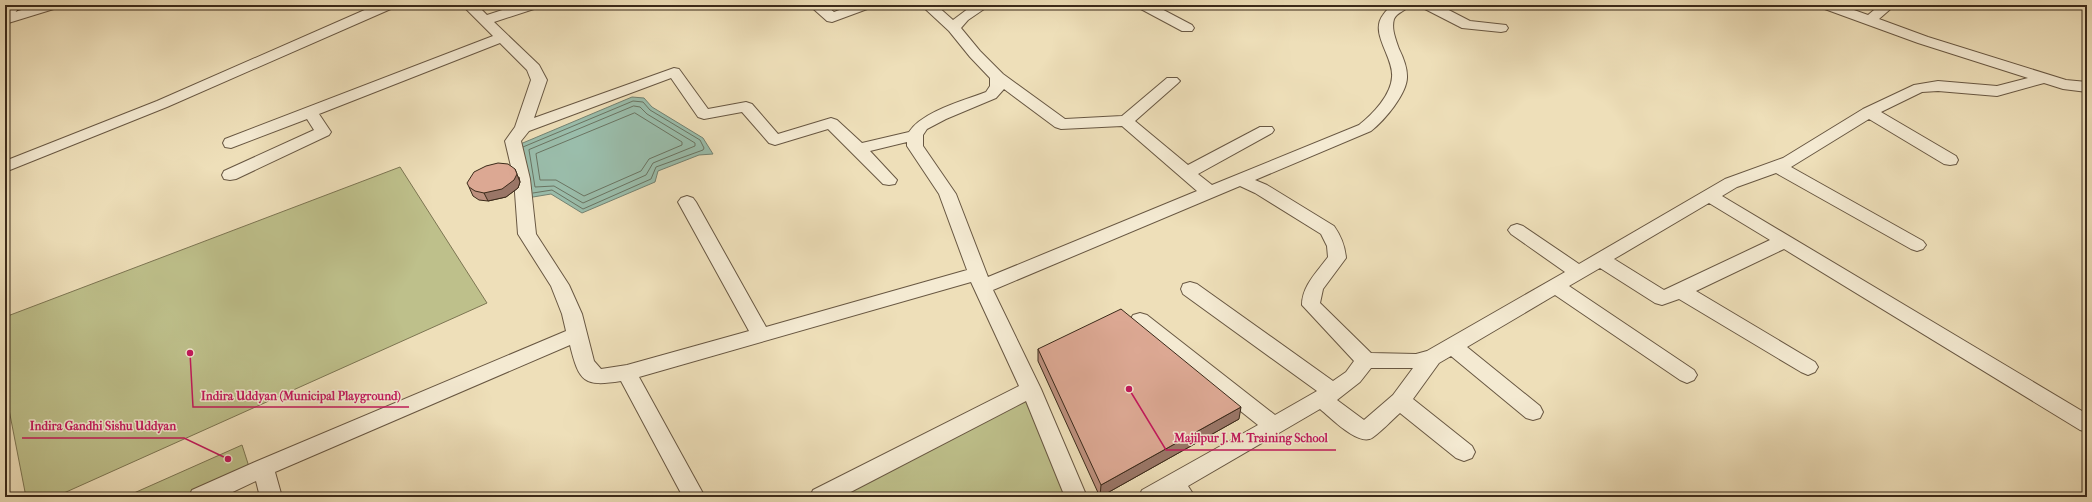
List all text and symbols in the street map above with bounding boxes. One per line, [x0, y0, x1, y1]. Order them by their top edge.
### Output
callout: Indira Uddyan (Municipal Playground) [193, 383, 409, 407]
text: Indira Uddyan (Municipal Playground) [201, 389, 401, 404]
callout: Indira Gandhi Sishu Uddyan [22, 414, 184, 438]
text: Indira Gandhi Sishu Uddyan [30, 419, 177, 434]
callout: Majilpur J. M. Training School [1166, 426, 1336, 450]
text: Majilpur J. M. Training School [1173, 431, 1329, 446]

